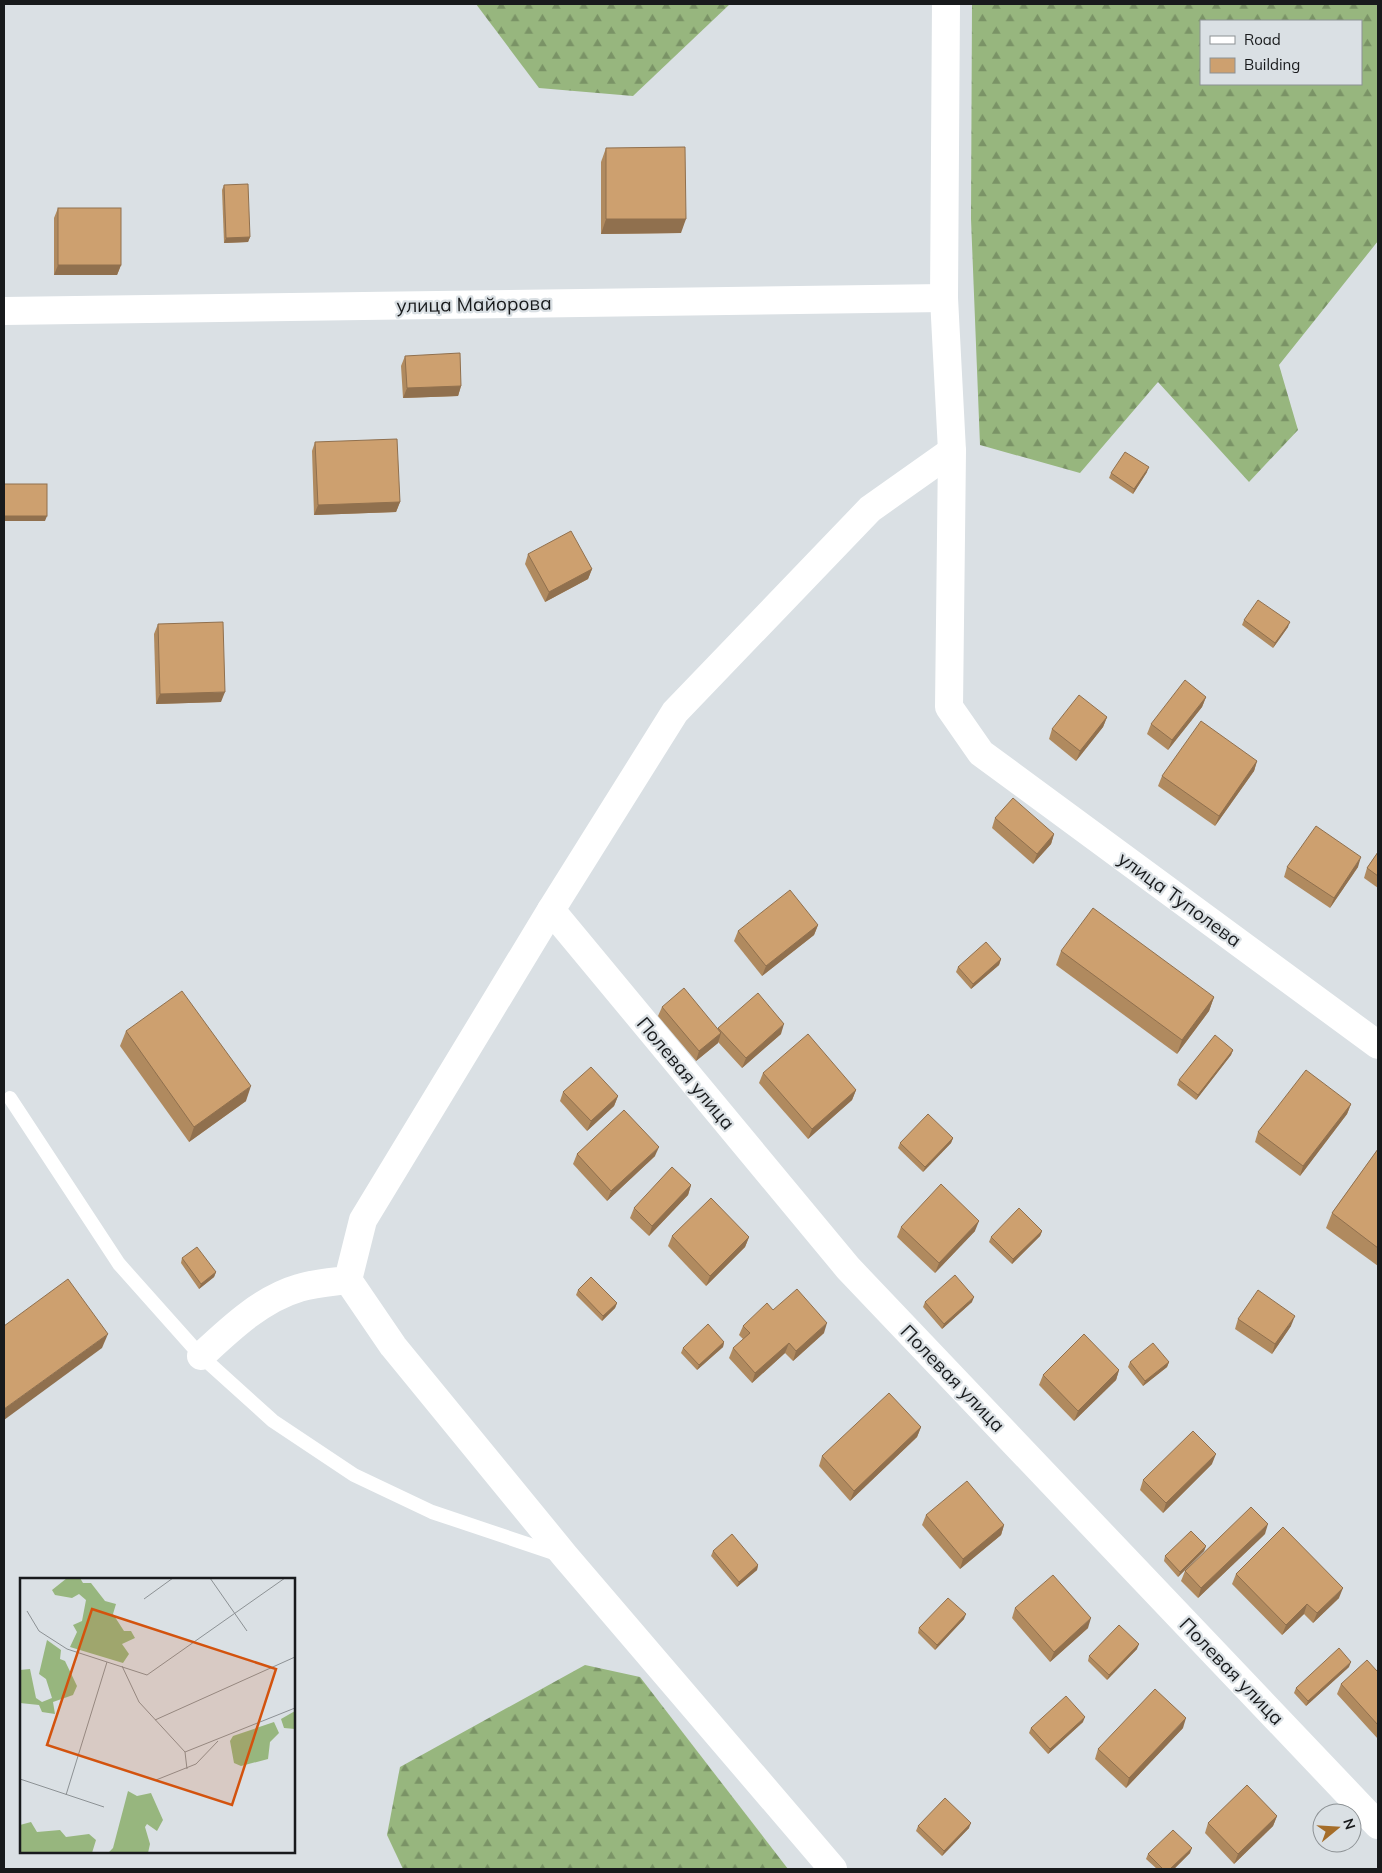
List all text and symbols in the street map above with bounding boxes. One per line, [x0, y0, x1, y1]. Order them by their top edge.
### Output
legend [1200, 20, 1362, 85]
text: Road [1244, 30, 1281, 49]
text: Building [1244, 55, 1300, 74]
street label: улица Майорова [396, 291, 552, 317]
street label: улица Туполева [1114, 846, 1246, 952]
street label: Полевая улица [632, 1012, 740, 1134]
street label: Полевая улица [896, 1319, 1010, 1437]
inset map [20, 1578, 295, 1853]
street label: Полевая улица [1175, 1612, 1289, 1730]
north arrow [1312, 1803, 1362, 1853]
text: N [1339, 1816, 1360, 1832]

